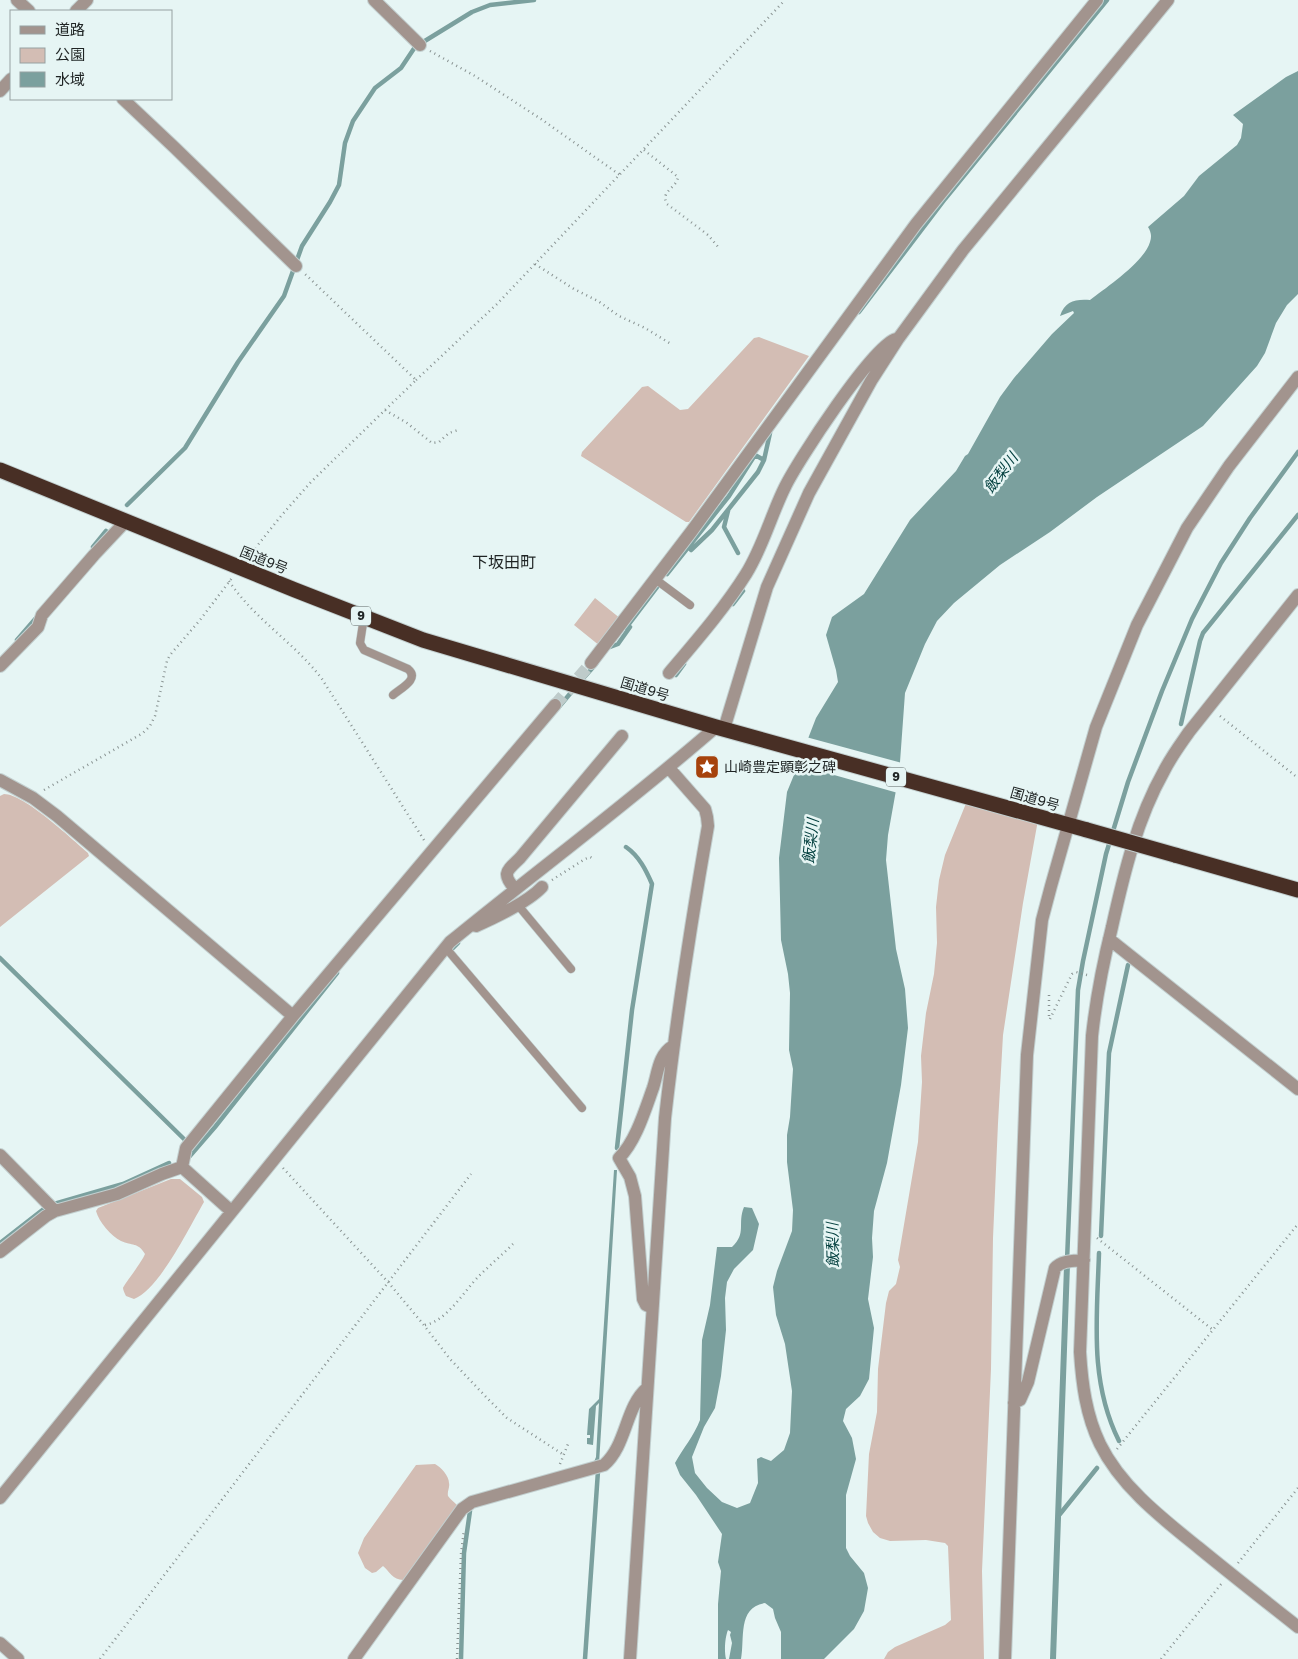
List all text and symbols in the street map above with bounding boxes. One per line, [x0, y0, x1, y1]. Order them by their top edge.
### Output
legend [10, 10, 172, 100]
text: 道路 [55, 20, 85, 38]
text: 公園 [55, 45, 85, 63]
text: 水域 [55, 70, 85, 88]
water label: 飯梨川 [979, 447, 1022, 496]
street label: 国道9号 [238, 542, 291, 577]
district label: 下坂田町 [472, 552, 536, 572]
road number: 9 [351, 606, 371, 626]
street label: 国道9号 [619, 673, 672, 704]
place icon: 山崎豊定顕彰之碑 [694, 754, 720, 780]
place label: 山崎豊定顕彰之碑 [724, 758, 836, 775]
road number: 9 [886, 768, 906, 786]
street label: 国道9号 [1009, 783, 1062, 814]
water label: 飯梨川 [799, 816, 822, 864]
water label: 飯梨川 [823, 1220, 841, 1268]

